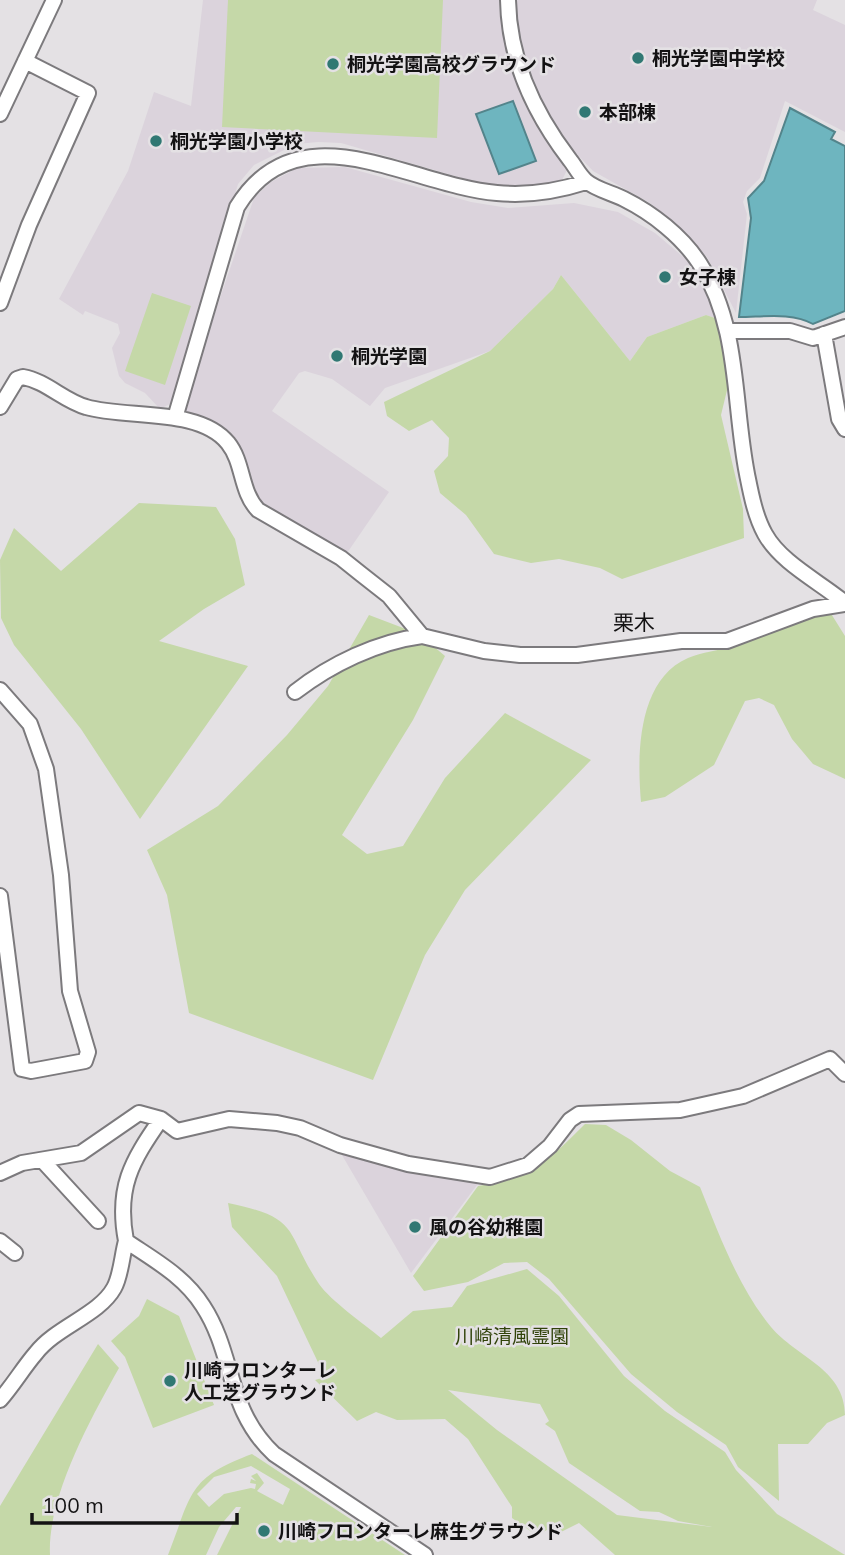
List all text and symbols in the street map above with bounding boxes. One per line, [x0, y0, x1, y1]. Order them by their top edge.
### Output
place label: 桐光学園中学校 [652, 46, 785, 70]
marker: 桐光学園中学校 [630, 50, 646, 66]
place label: 桐光学園高校グラウンド [347, 52, 556, 76]
marker: 桐光学園高校グラウンド [325, 56, 341, 72]
place label: 本部棟 [599, 100, 656, 124]
marker: 本部棟 [577, 104, 593, 120]
place label: 桐光学園小学校 [170, 129, 303, 153]
marker: 桐光学園小学校 [148, 133, 164, 149]
place label: 女子棟 [679, 265, 736, 289]
marker: 女子棟 [657, 269, 673, 285]
place label: 桐光学園 [351, 344, 427, 368]
marker: 桐光学園 [329, 348, 345, 364]
district label: 栗木 [613, 609, 655, 635]
place label: 風の谷幼稚園 [429, 1215, 543, 1239]
marker: 風の谷幼稚園 [407, 1219, 423, 1235]
park label: 川崎清風霊園 [455, 1324, 569, 1348]
place label: 川崎フロンターレ 人工芝グラウンド [184, 1358, 336, 1404]
marker: 川崎フロンターレ 人工芝グラウンド [162, 1373, 178, 1389]
scale bar [32, 1482, 236, 1526]
text: 100 m [42, 1492, 104, 1518]
place label: 川崎フロンターレ麻生グラウンド [278, 1519, 563, 1543]
marker: 川崎フロンターレ麻生グラウンド [256, 1523, 272, 1539]

